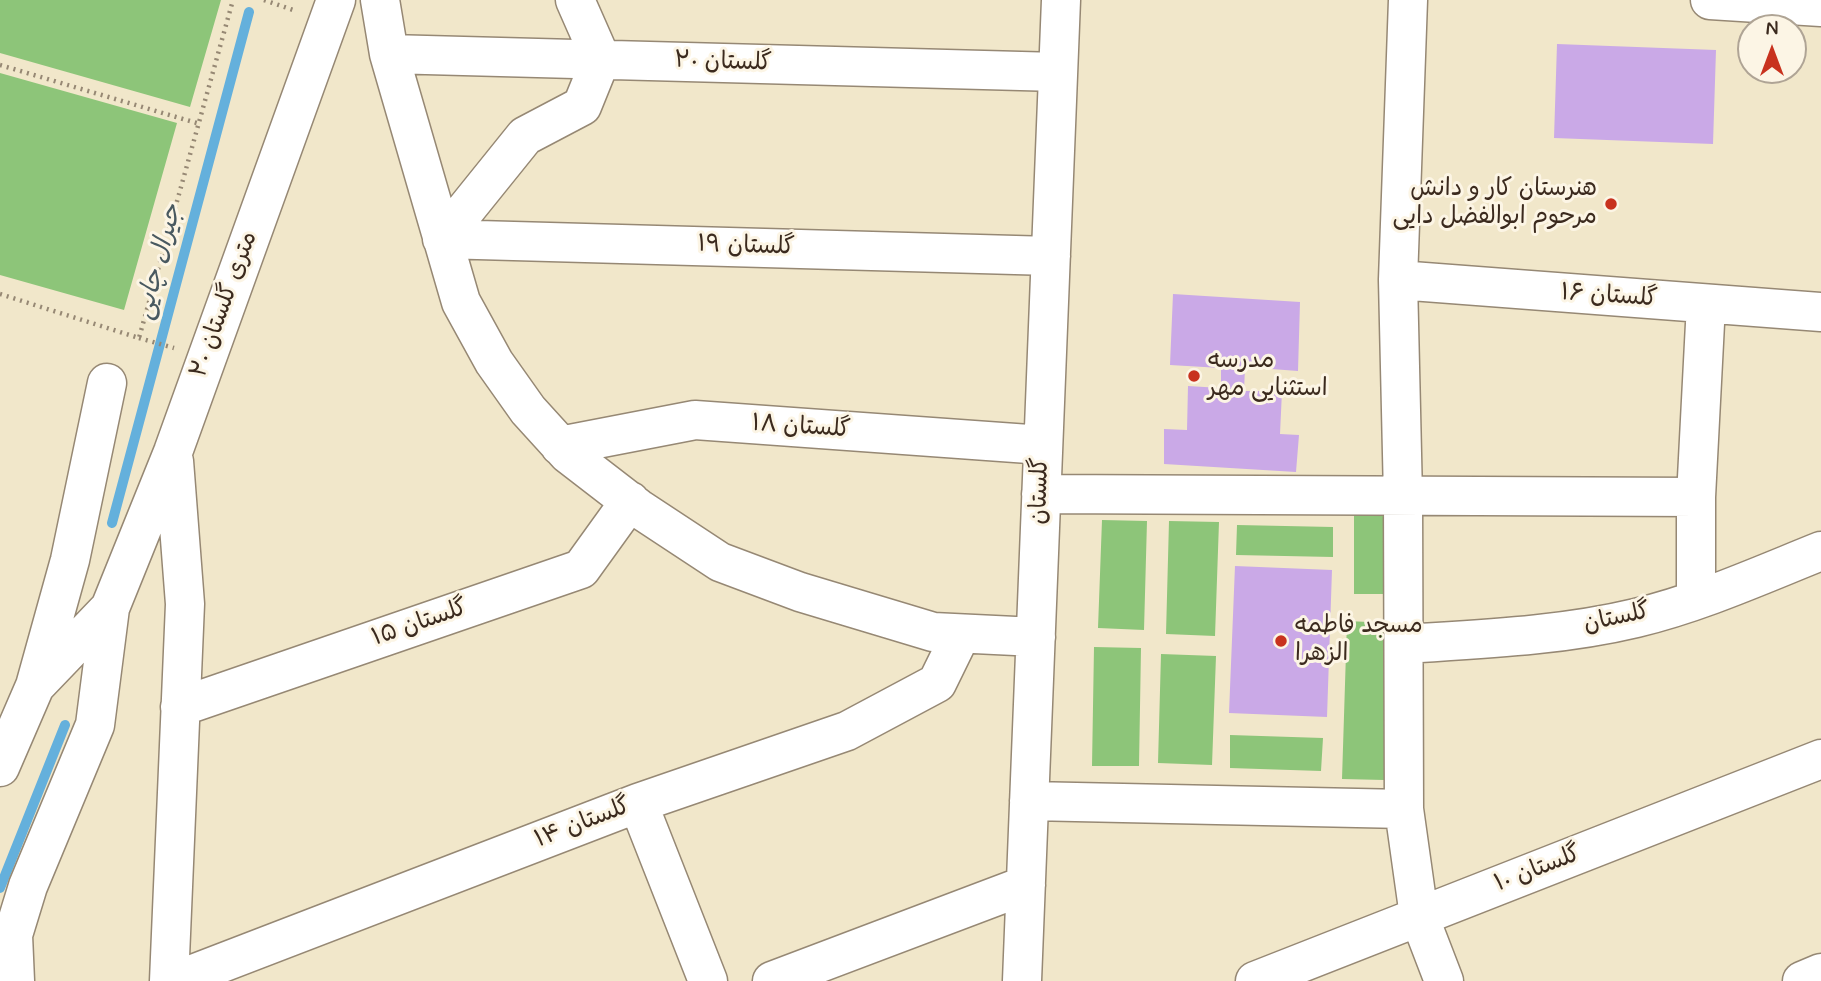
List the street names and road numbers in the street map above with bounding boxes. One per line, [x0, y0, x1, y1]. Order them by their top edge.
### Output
street label: گلستان ۲۰ [674, 47, 772, 79]
street label: ۲۰ متری گلستان [185, 228, 265, 382]
street label: گلستان ۱۹ [697, 231, 795, 263]
street label: گلستان ۱۶ [1560, 279, 1658, 315]
street label: گلستان ۱۸ [751, 410, 851, 446]
street label: گلستان [1025, 457, 1057, 525]
street label: گلستان ۱۵ [369, 594, 471, 654]
street label: گلستان [1581, 598, 1653, 640]
street label: گلستان ۱۴ [531, 793, 635, 855]
street label: گلستان ۱۰ [1491, 840, 1585, 900]

